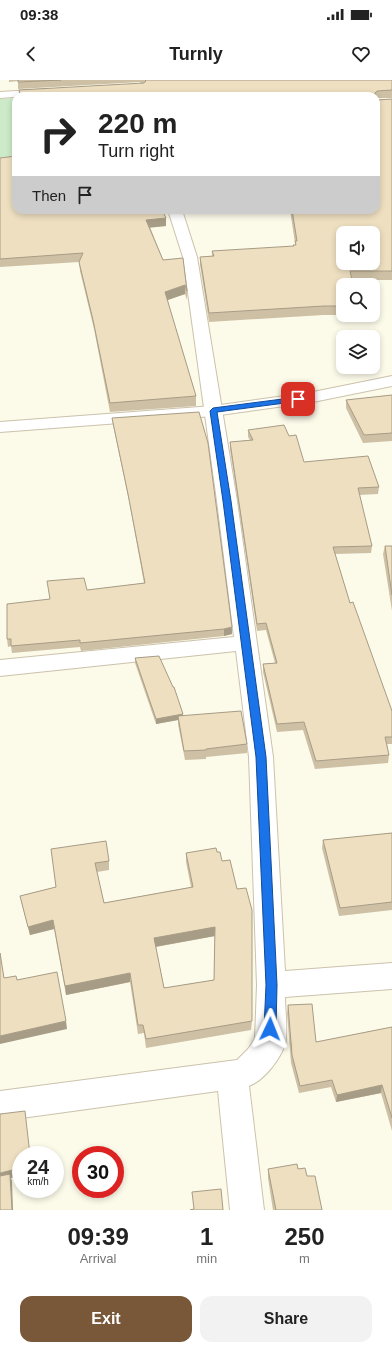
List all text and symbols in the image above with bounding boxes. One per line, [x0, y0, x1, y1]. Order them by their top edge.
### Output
text: 09:38 [20, 6, 58, 23]
icon: back [20, 43, 42, 65]
icon: heart [350, 43, 372, 65]
text: Turnly [169, 44, 223, 64]
icon: right [32, 108, 84, 160]
text: 220 m [98, 108, 177, 139]
text: Turn right [98, 141, 174, 161]
icon: arrive [74, 184, 96, 206]
text: Then [32, 187, 66, 204]
map controls [336, 226, 380, 374]
button: sound [336, 226, 380, 270]
button: search [336, 278, 380, 322]
button: layers [336, 330, 380, 374]
pin [281, 382, 315, 416]
icon: arrive [287, 388, 309, 410]
position arrow [249, 1008, 291, 1050]
speed limit sign: 30 [72, 1146, 124, 1198]
text: 24 [27, 1156, 49, 1178]
text: km/h [27, 1176, 49, 1187]
text: 09:39 [67, 1223, 129, 1250]
text: 1 [200, 1223, 213, 1250]
text: 250 [285, 1223, 325, 1250]
text: Arrival [80, 1251, 117, 1266]
text: min [196, 1251, 217, 1266]
text: m [299, 1251, 310, 1266]
button: Exit [20, 1296, 192, 1342]
button: Share [200, 1296, 372, 1342]

